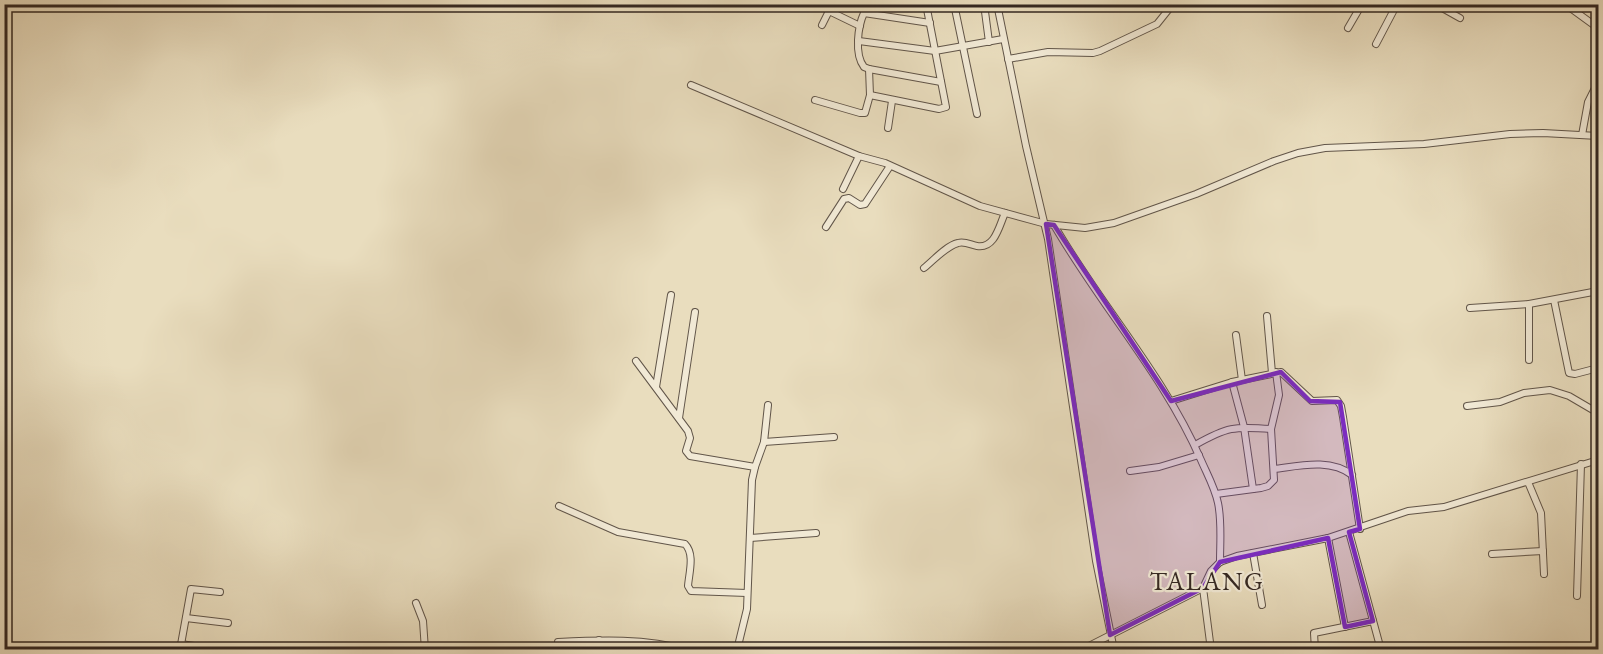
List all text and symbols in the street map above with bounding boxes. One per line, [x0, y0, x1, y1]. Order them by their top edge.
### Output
district label: TALANG [1150, 564, 1264, 598]

